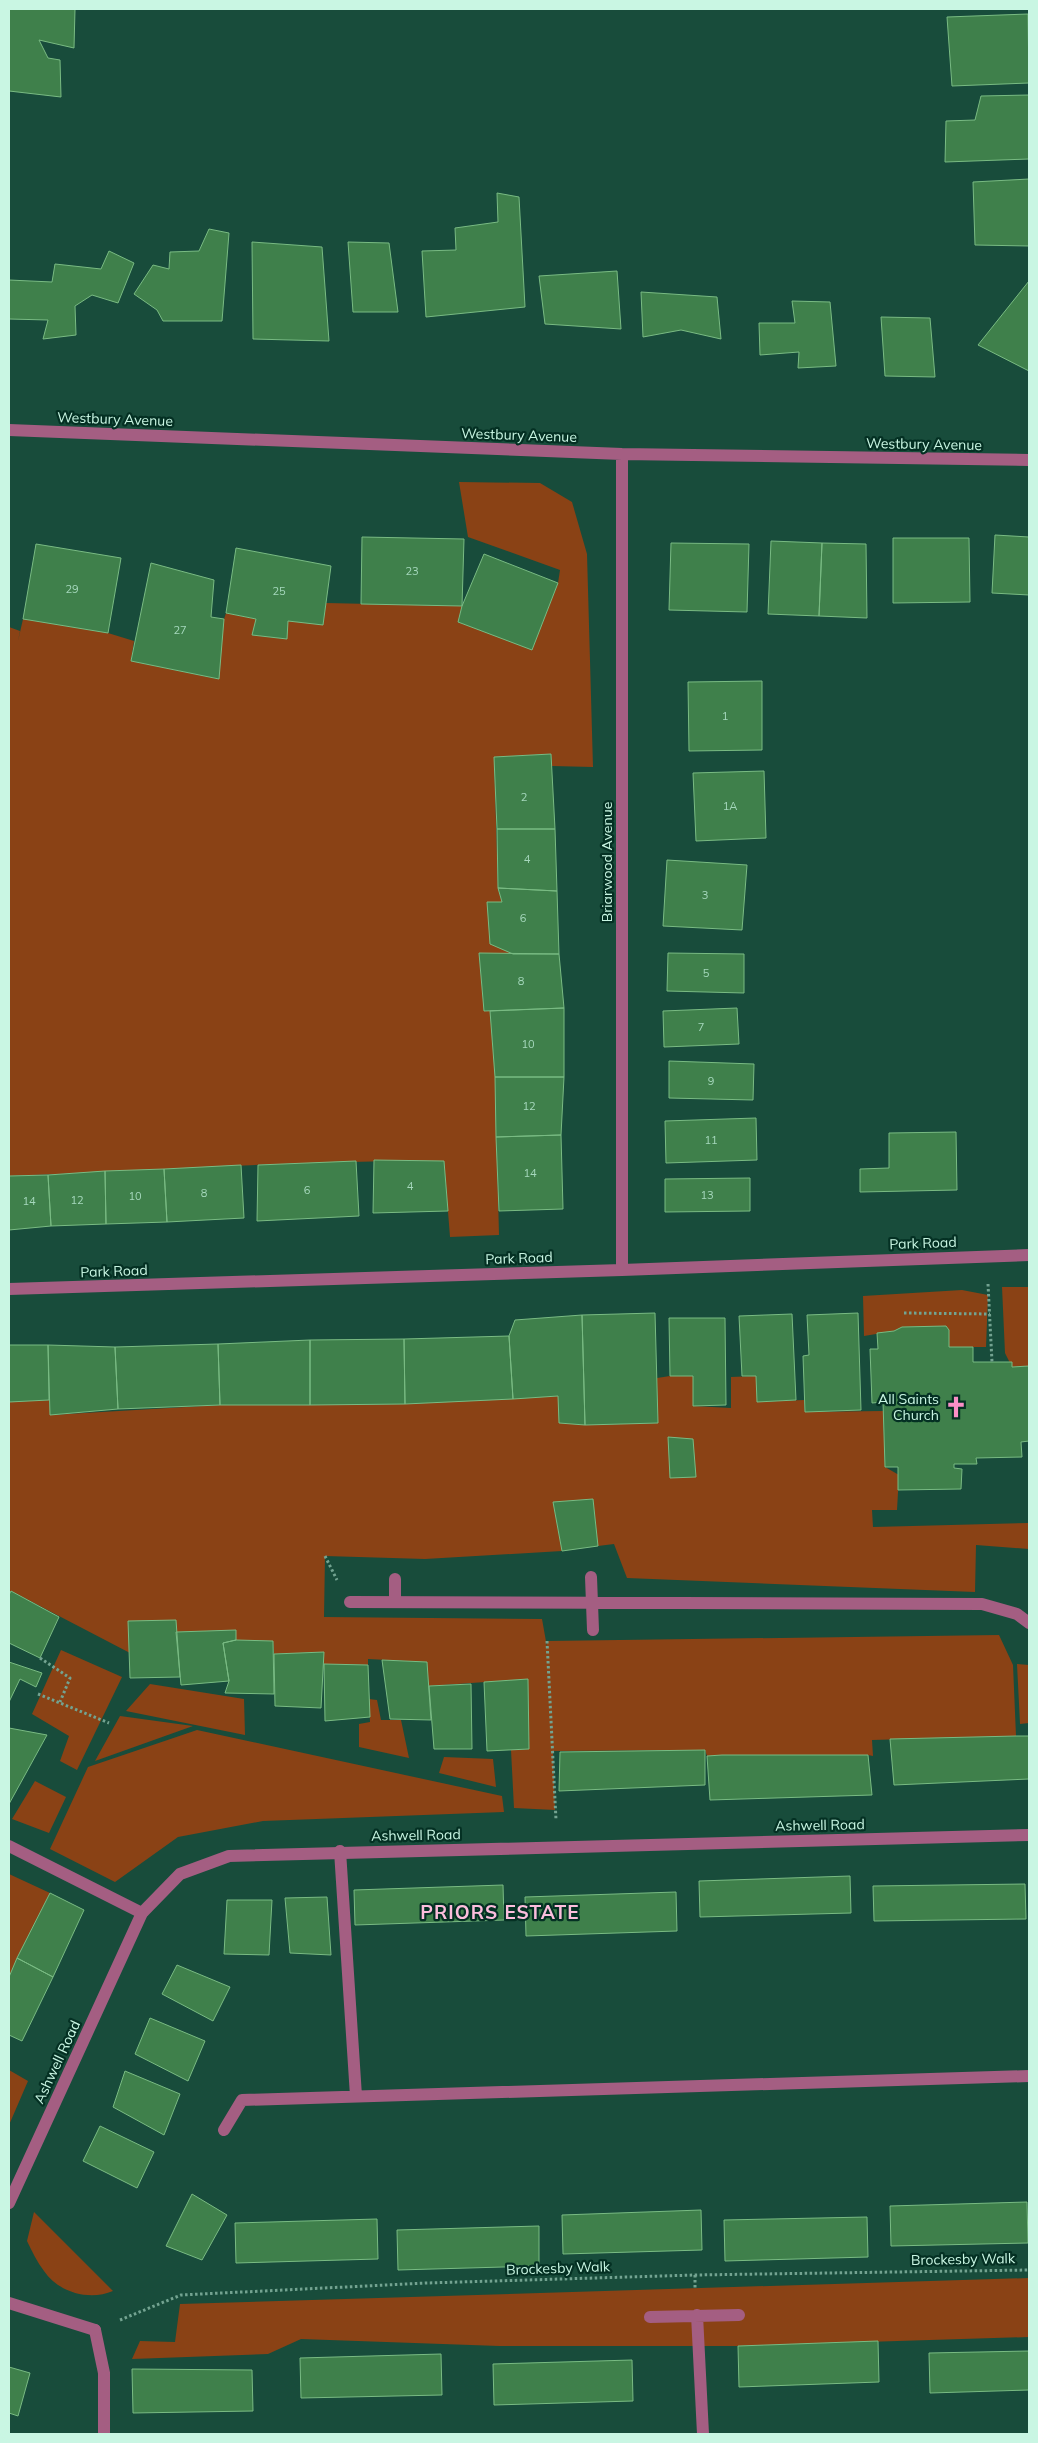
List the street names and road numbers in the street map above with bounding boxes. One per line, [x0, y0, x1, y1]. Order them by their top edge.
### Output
street label: Westbury Avenue [57, 408, 173, 430]
street label: Westbury Avenue [461, 424, 577, 446]
street label: Westbury Avenue [866, 434, 982, 454]
street label: Briarwood Avenue [598, 802, 616, 922]
street label: Park Road [889, 1233, 957, 1253]
street label: Park Road [485, 1248, 553, 1268]
street label: Park Road [80, 1261, 148, 1281]
street label: Ashwell Road [775, 1815, 865, 1835]
street label: Ashwell Road [371, 1825, 461, 1845]
street label: Ashwell Road [30, 2018, 84, 2106]
street label: Brockesby Walk [911, 2249, 1016, 2269]
street label: Brockesby Walk [506, 2257, 611, 2279]

